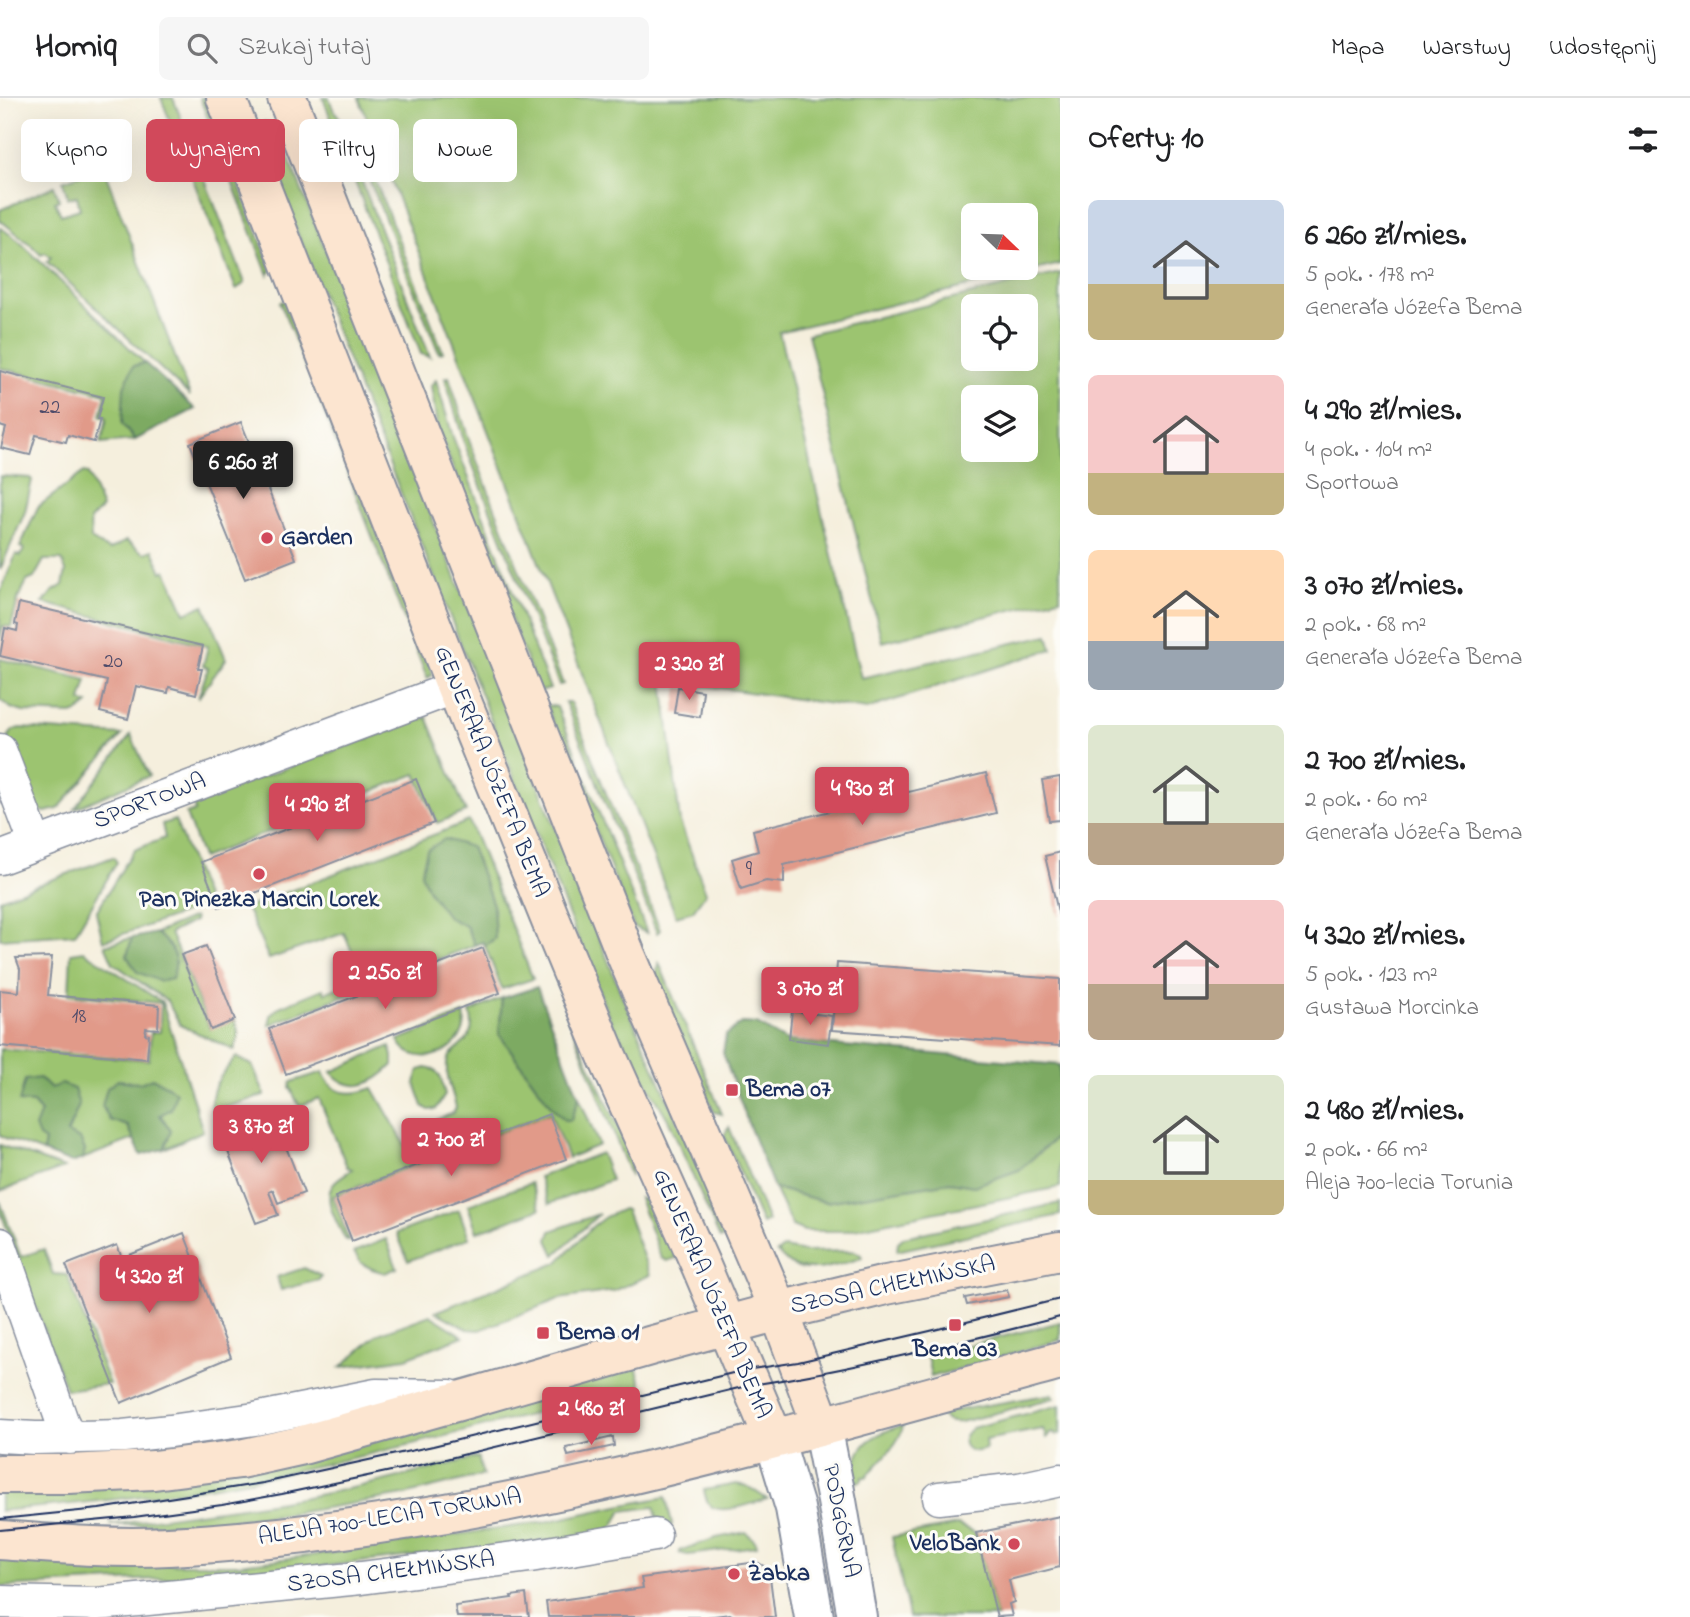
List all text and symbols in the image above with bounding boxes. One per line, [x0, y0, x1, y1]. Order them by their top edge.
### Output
search box [159, 17, 649, 80]
text: Homiq [35, 24, 117, 72]
icon: search [183, 29, 221, 67]
text: Szukaj tutaj [239, 29, 370, 67]
text: Mapa [1331, 31, 1384, 66]
text: Warstwy [1422, 31, 1511, 66]
text: Udostępnij [1549, 31, 1655, 66]
text: Oferty: 10 [1088, 118, 1204, 162]
chip: Kupno [21, 119, 132, 182]
chip: Wynajem [146, 119, 285, 182]
chip: Filtry [299, 119, 399, 182]
chip: Nowe [413, 119, 517, 182]
icon: filters [1624, 121, 1662, 159]
north arrow [961, 203, 1038, 280]
map controls [961, 203, 1038, 462]
text: 6 260 zł/mies. [1305, 215, 1466, 259]
icon: home [1144, 228, 1228, 312]
text: 5 pok. · 178 m² [1305, 259, 1435, 292]
text: Generała Józefa Bema [1305, 292, 1522, 325]
button: locate [961, 294, 1038, 371]
button: layers [961, 385, 1038, 462]
text: 4 290 zł/mies. [1305, 390, 1461, 434]
house number: 22 [40, 393, 60, 423]
icon: home [1144, 403, 1228, 487]
text: 4 pok. · 104 m² [1305, 434, 1432, 467]
pin: 6 260 zł [171, 442, 315, 501]
text: 6 260 zł [209, 447, 277, 480]
text: Sportowa [1305, 467, 1399, 500]
place label: Garden [281, 521, 353, 556]
marker: Garden [259, 530, 275, 546]
text: 3 070 zł/mies. [1305, 565, 1463, 609]
icon: home [1144, 578, 1228, 662]
text: 2 pok. · 68 m² [1305, 609, 1426, 642]
street label: GENERAŁA JÓZEFA BEMA [424, 641, 558, 903]
pin: 2 320 zł [617, 642, 761, 702]
text: Generała Józefa Bema [1305, 642, 1522, 675]
house number: 20 [103, 647, 123, 677]
text: 2 320 zł [655, 648, 723, 681]
text: 2 700 zł/mies. [1305, 740, 1465, 784]
icon: home [1144, 753, 1228, 837]
street label: SPORTOWA [88, 764, 212, 840]
pin: 4 930 zł [790, 768, 934, 827]
text: 4 930 zł [831, 773, 893, 806]
pin: 4 290 zł [245, 784, 389, 843]
text: 2 pok. · 60 m² [1305, 784, 1428, 817]
text: 4 290 zł [285, 789, 349, 822]
text: Generała Józefa Bema [1305, 817, 1522, 850]
house number: 9 [746, 855, 753, 885]
marker: Pan Pinezka Marcin Lorek [251, 866, 267, 882]
place label: Pan Pinezka Marcin Lorek [139, 883, 379, 918]
text: 4 320 zł/mies. [1305, 915, 1465, 959]
icon: home [1144, 928, 1228, 1012]
pin: 2 250 zł [313, 951, 457, 1011]
text: 2 250 zł [349, 957, 421, 990]
text: 5 pok. · 123 m² [1305, 959, 1438, 992]
pin: 3 070 zł [738, 968, 882, 1027]
text: 3 070 zł [777, 973, 843, 1006]
text: Gustawa Morcinka [1305, 992, 1479, 1025]
house number: 18 [72, 1002, 86, 1032]
place label: Bema 07 [745, 1073, 832, 1108]
marker: Bema 07 [724, 1082, 740, 1098]
text: 2 480 zł/mies. [1305, 1090, 1464, 1134]
icon: home [1144, 1103, 1228, 1187]
pin: 3 870 zł [189, 1105, 333, 1165]
text: 3 870 zł [229, 1111, 293, 1144]
pin: 2 700 zł [379, 1118, 523, 1178]
text: 2 700 zł [417, 1124, 485, 1157]
text: 2 pok. · 66 m² [1305, 1134, 1428, 1167]
street label: GENERAŁA JÓZEFA BEMA [642, 1163, 780, 1425]
text: Aleja 700-lecia Torunia [1305, 1167, 1513, 1200]
street label: SZOSA CHEŁMIŃSKA [787, 1247, 999, 1325]
pin: 4 320 zł [77, 1256, 221, 1315]
text: 4 320 zł [116, 1261, 182, 1294]
place label: Bema 01 [556, 1316, 640, 1351]
marker: Bema 03 [947, 1317, 963, 1333]
marker: Bema 01 [535, 1325, 551, 1341]
place label: Bema 03 [912, 1333, 997, 1368]
pin: 2 480 zł [519, 1388, 663, 1447]
text: 2 480 zł [558, 1393, 624, 1426]
street label: PODGÓRNA [812, 1461, 868, 1581]
street label: ALEJA 700-LECIA TORUNIA [256, 1480, 524, 1556]
place label: VeloBank [909, 1527, 1000, 1562]
marker: VeloBank [1006, 1536, 1022, 1552]
street label: SZOSA CHEŁMIŃSKA [285, 1543, 497, 1603]
place label: Żabka [748, 1557, 810, 1592]
marker: Żabka [726, 1566, 742, 1582]

